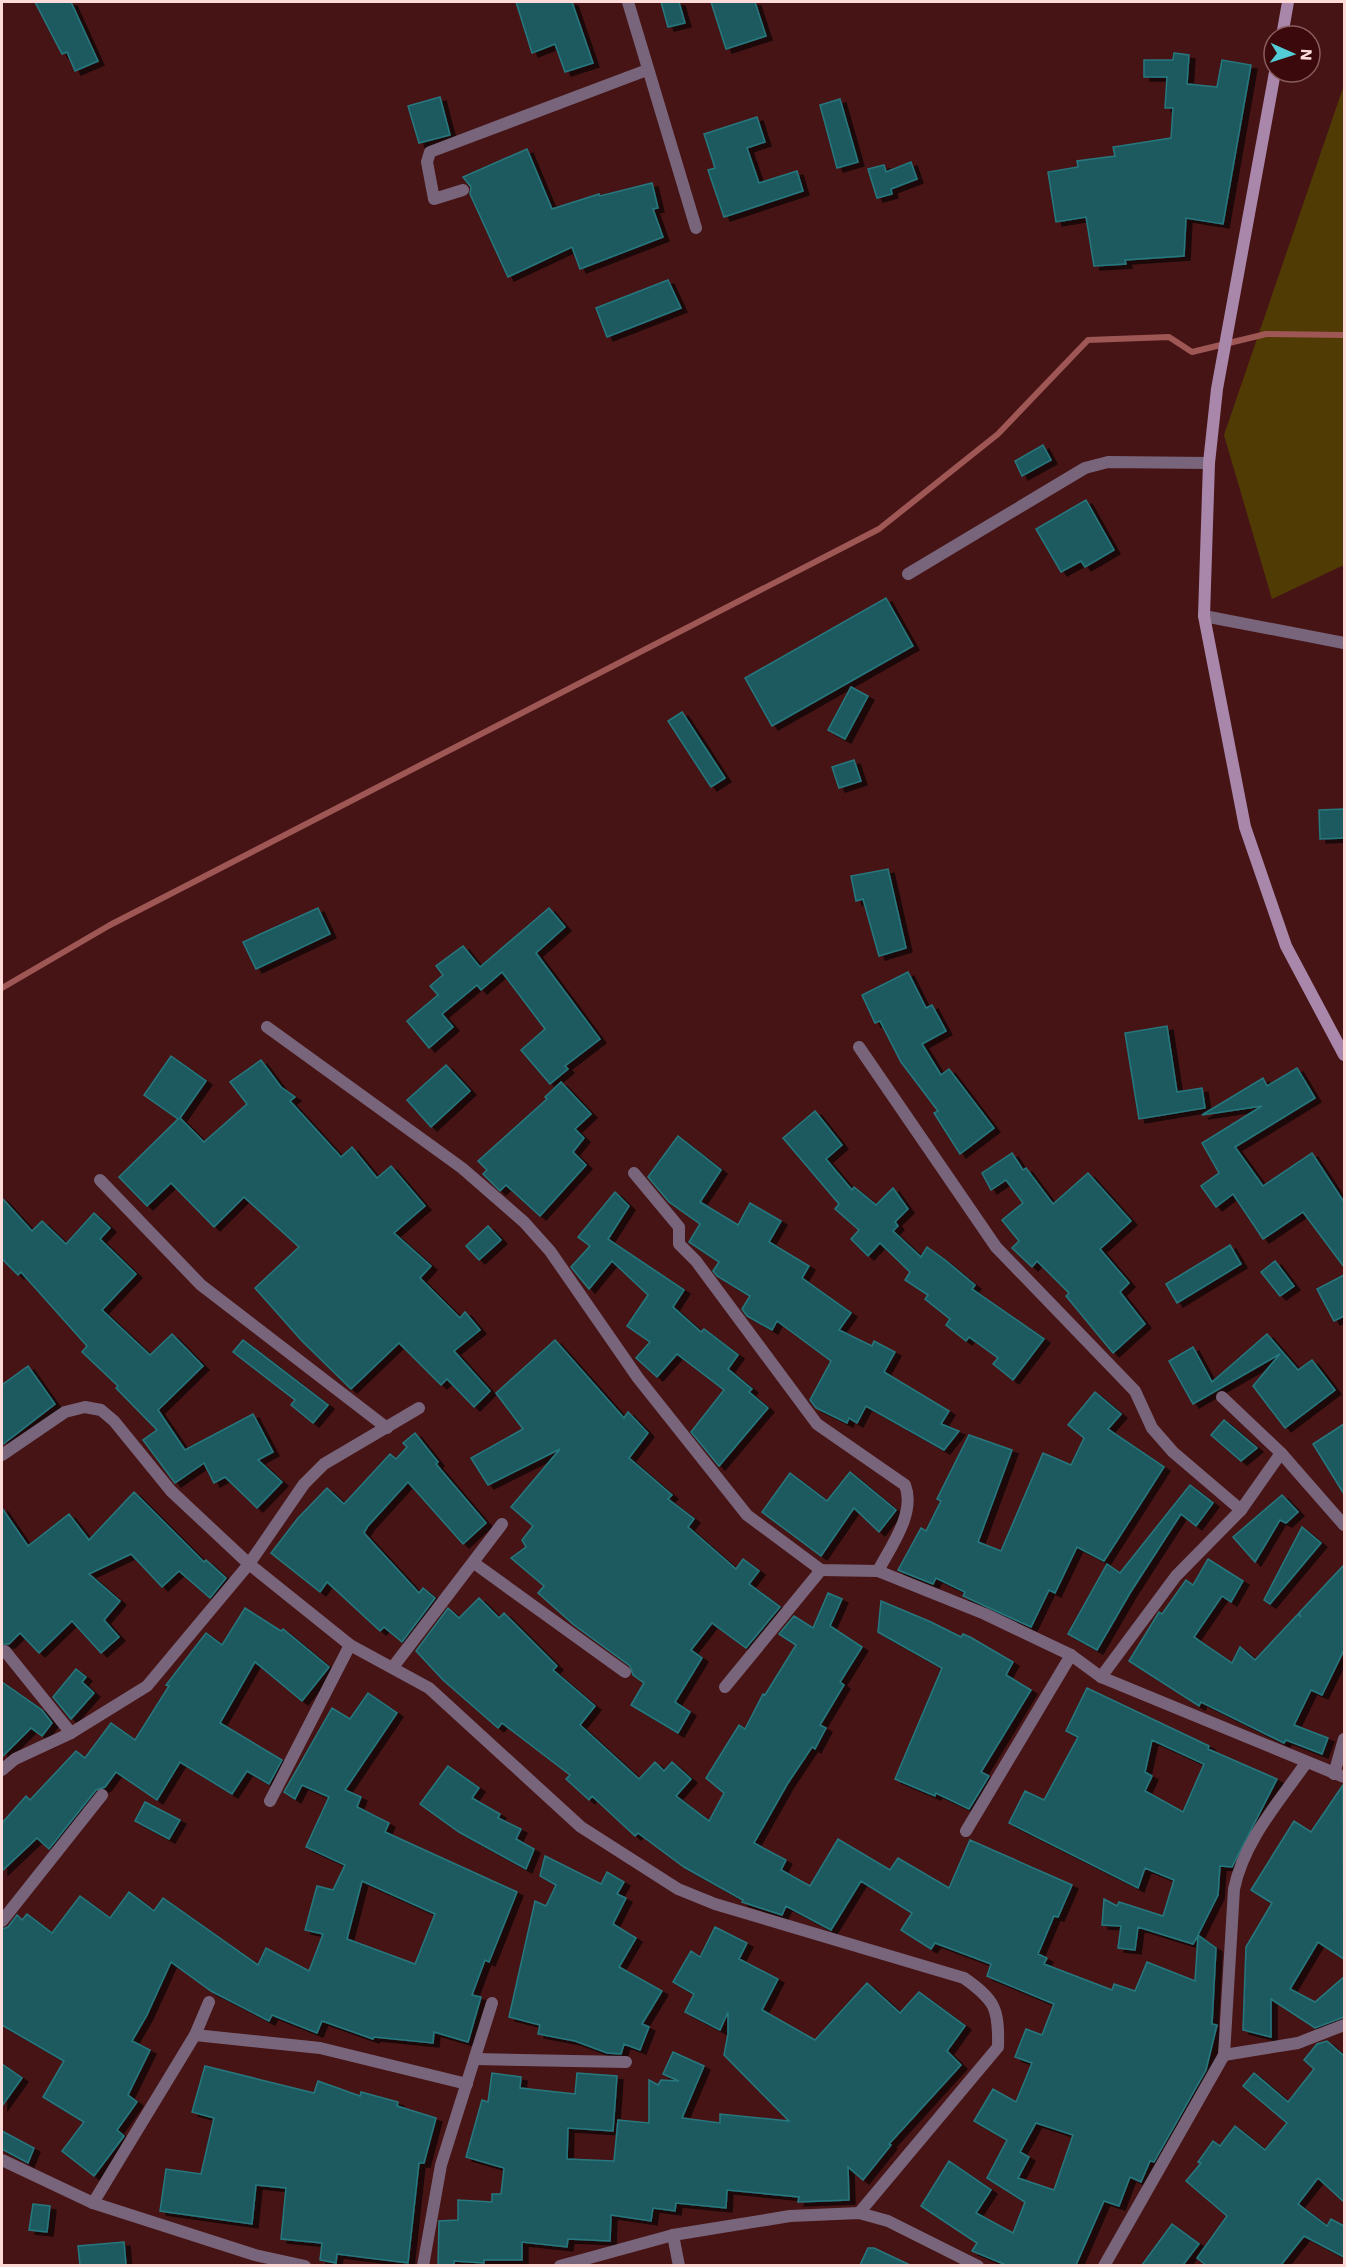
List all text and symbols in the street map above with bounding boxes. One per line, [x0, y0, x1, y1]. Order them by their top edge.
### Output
north arrow [1262, 24, 1322, 84]
text: N [1297, 48, 1316, 61]

